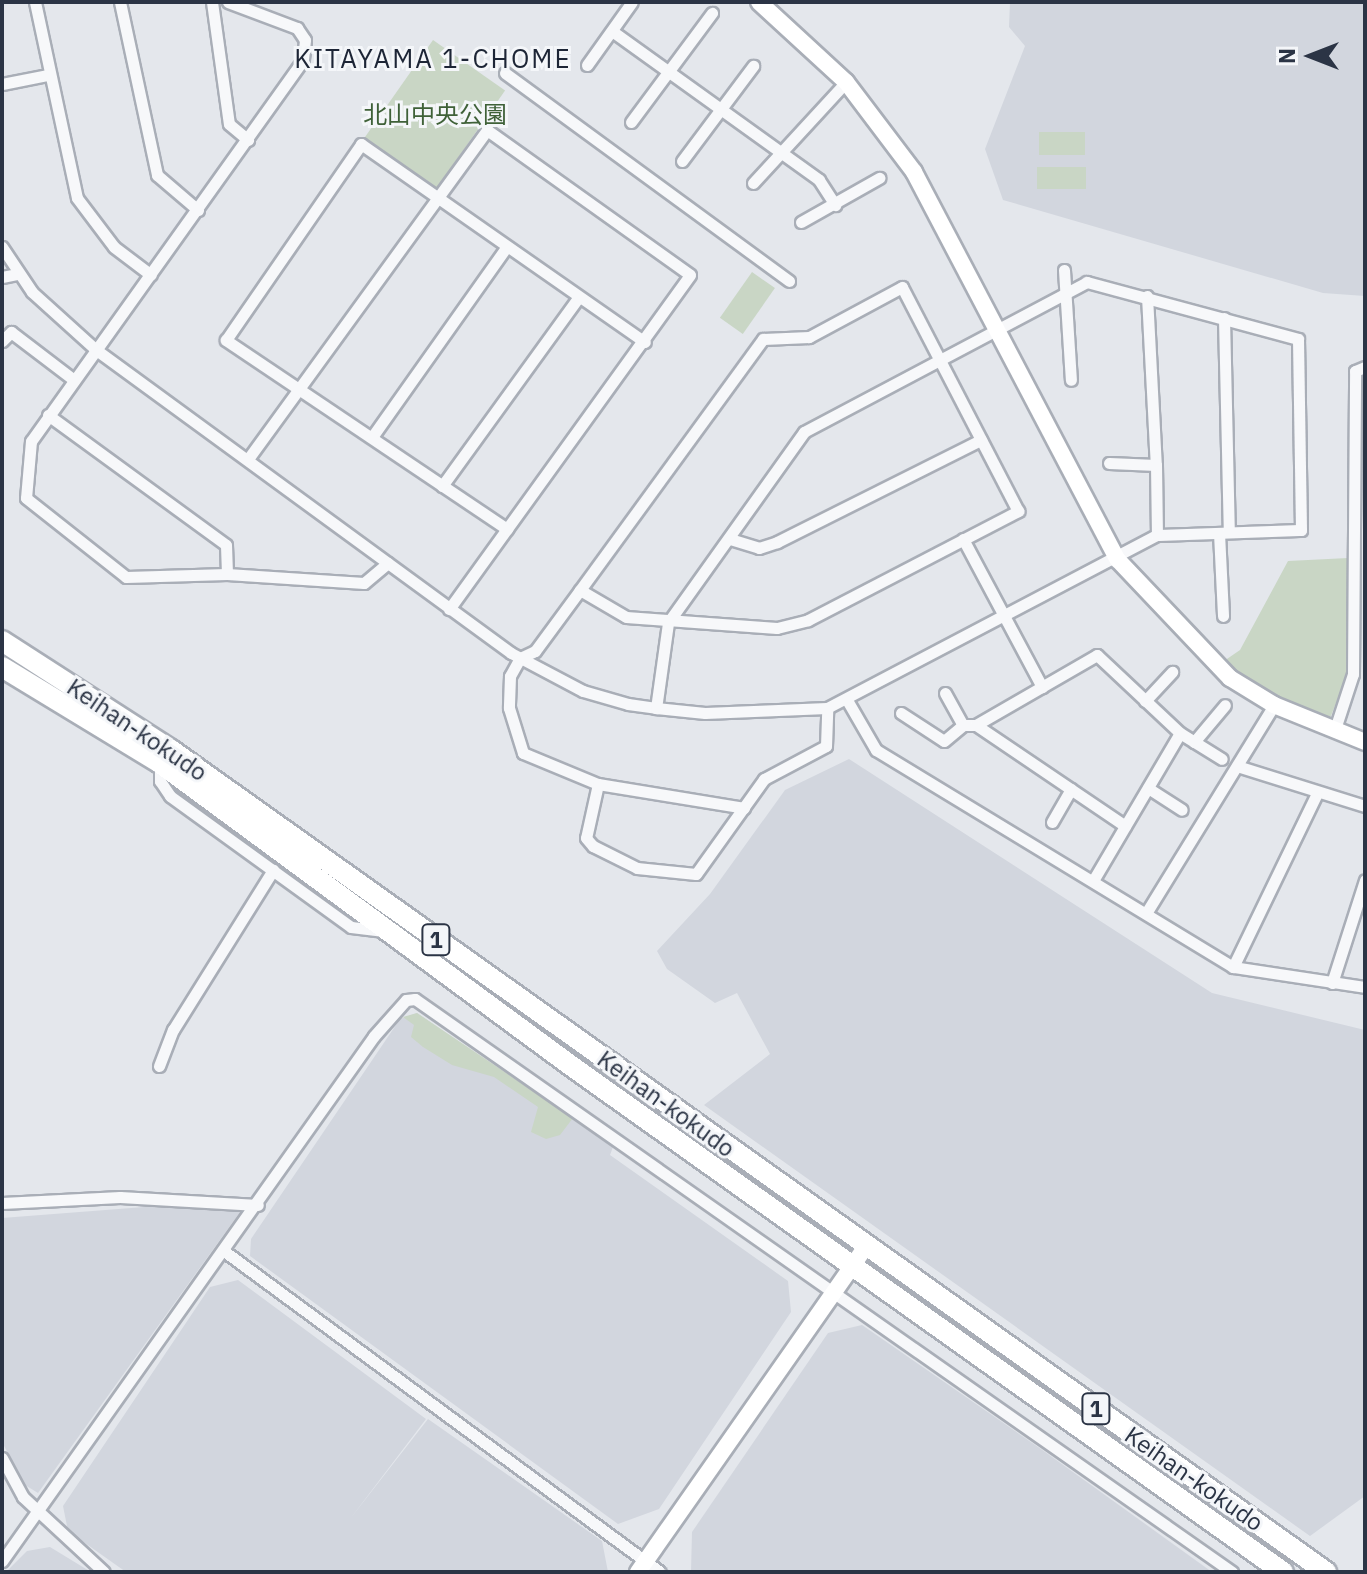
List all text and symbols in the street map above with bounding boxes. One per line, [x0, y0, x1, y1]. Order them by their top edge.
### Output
north arrow [1271, 16, 1351, 96]
district label: KITAYAMA 1-CHOME [294, 43, 572, 75]
text: N [1272, 48, 1301, 64]
park label: 北山中央公園 [363, 101, 507, 129]
street label: Keihan-kokudo [62, 673, 212, 787]
road number: 1 [420, 922, 452, 958]
street label: Keihan-kokudo [592, 1045, 740, 1163]
road number: 1 [1080, 1391, 1112, 1427]
street label: Keihan-kokudo [1119, 1421, 1269, 1537]

